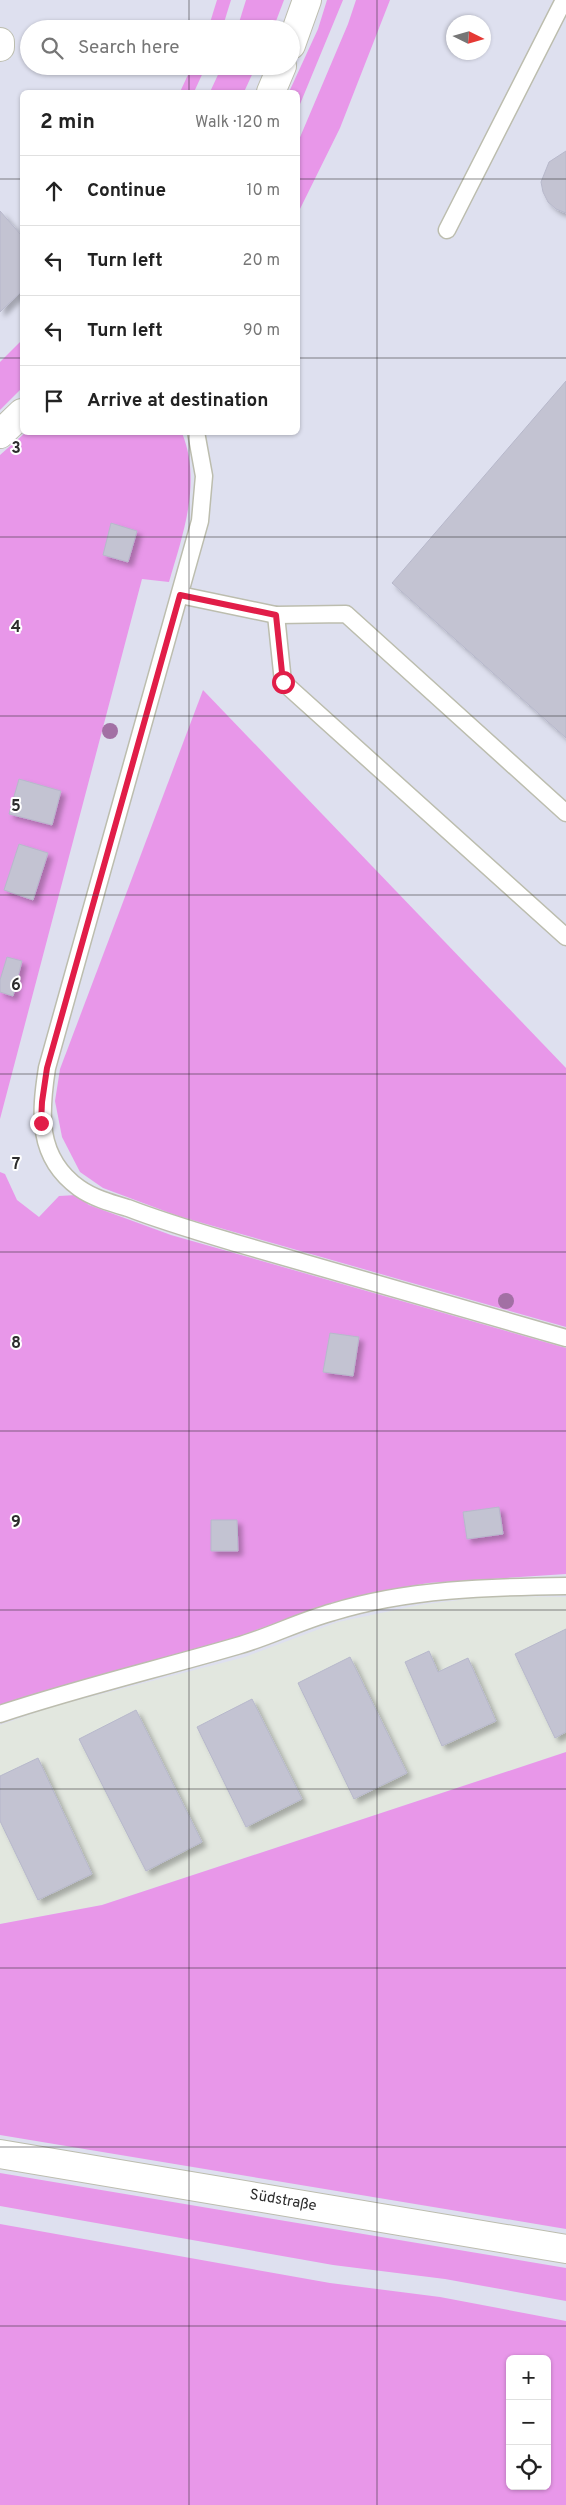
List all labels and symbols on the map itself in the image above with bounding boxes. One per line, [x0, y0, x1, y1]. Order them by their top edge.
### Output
north arrow [446, 15, 491, 60]
text: 3 [11, 439, 21, 459]
text: 4 [11, 618, 21, 638]
route start [272, 671, 295, 694]
text: 5 [11, 797, 21, 817]
text: 6 [11, 976, 21, 996]
route end [30, 1112, 53, 1135]
text: 7 [12, 1155, 20, 1175]
text: 8 [11, 1334, 21, 1354]
text: 9 [11, 1513, 21, 1533]
street label: Südstraße [248, 2186, 318, 2216]

